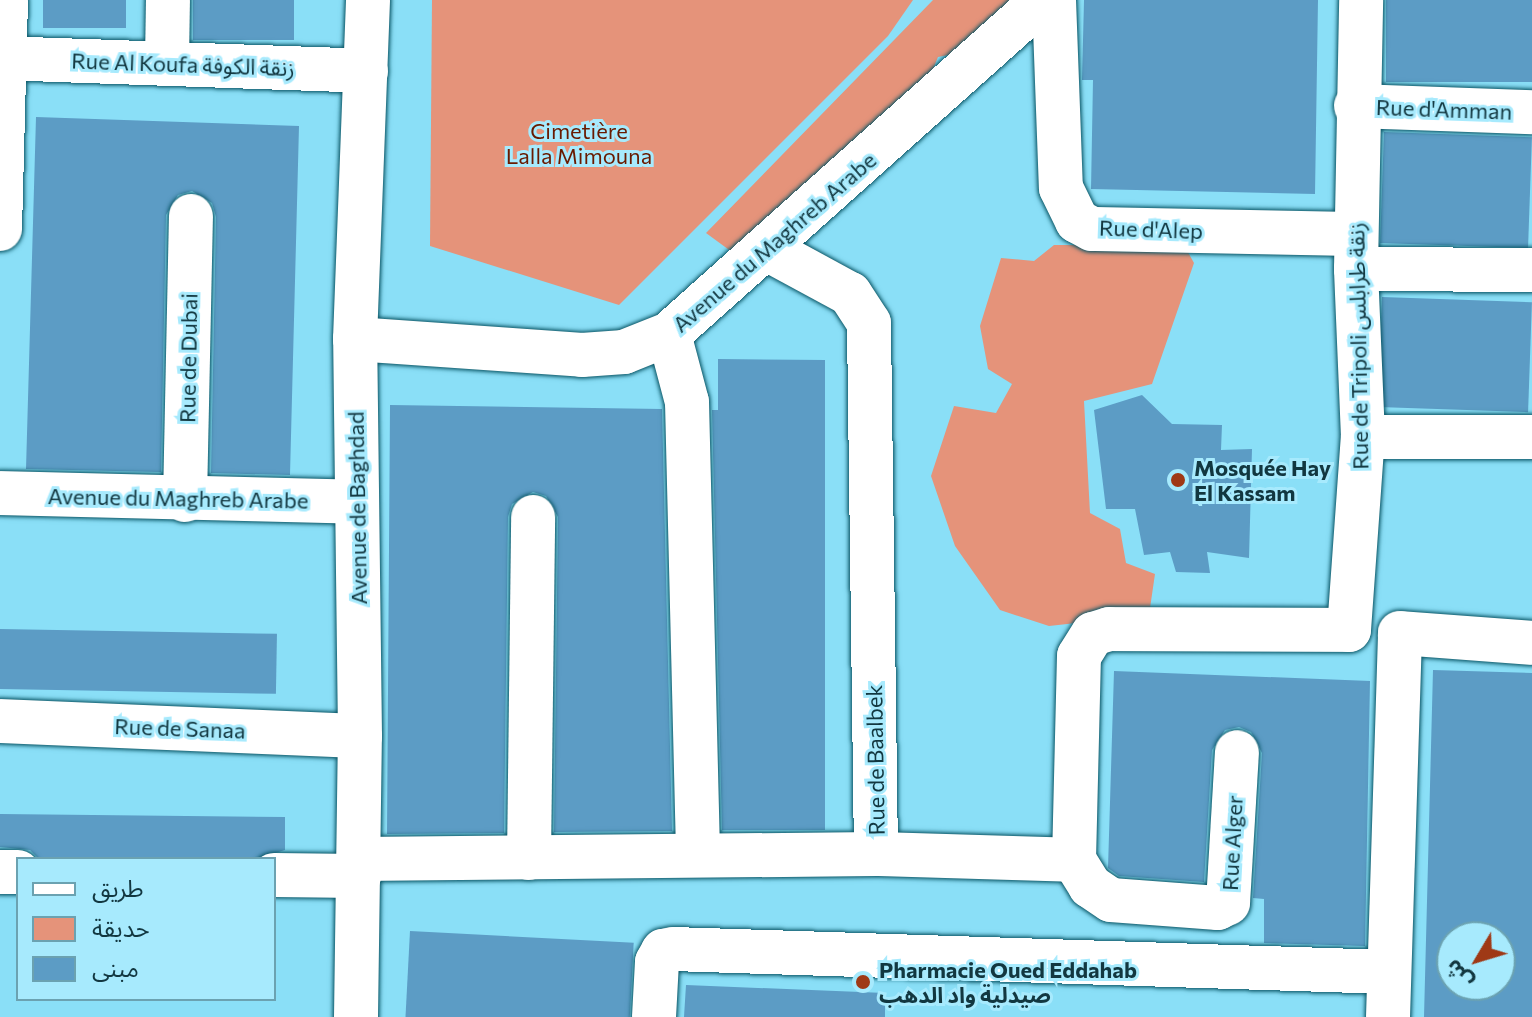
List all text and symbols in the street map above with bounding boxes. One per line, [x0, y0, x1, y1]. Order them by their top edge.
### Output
street label: Rue Al Koufa زنقة الكوفة [71, 47, 295, 81]
street label: Rue d'Amman [1375, 93, 1513, 125]
park label: Cimetière Lalla Mimouna [506, 117, 652, 168]
street label: Avenue du Maghreb Arabe [667, 147, 881, 337]
street label: Rue d'Alep [1099, 214, 1203, 244]
street label: Rue de Tripoli زنقة طرابلس [1343, 222, 1373, 470]
street label: Rue de Dubai [174, 293, 202, 423]
street label: Avenue de Baghdad [342, 411, 372, 605]
place label: Mosquée Hay El Kassam [1194, 454, 1331, 506]
marker: Mosquée Hay El Kassam [1169, 471, 1187, 489]
street label: Avenue du Maghreb Arabe [47, 483, 309, 513]
street label: Rue de Baalbek [860, 684, 890, 836]
street label: Rue de Sanaa [114, 713, 246, 743]
street label: Rue Alger [1216, 795, 1248, 891]
legend [16, 857, 276, 1001]
text: طريق [92, 873, 144, 902]
text: حديقة [92, 913, 150, 942]
north arrow [1436, 921, 1516, 1001]
text: مبنى [92, 953, 139, 982]
text: ش [1438, 955, 1478, 995]
place label: Pharmacie Oued Eddahab صيدلية واد الدهب [879, 956, 1137, 1008]
marker: Pharmacie Oued Eddahab صيدلية واد الدهب [854, 973, 872, 991]

